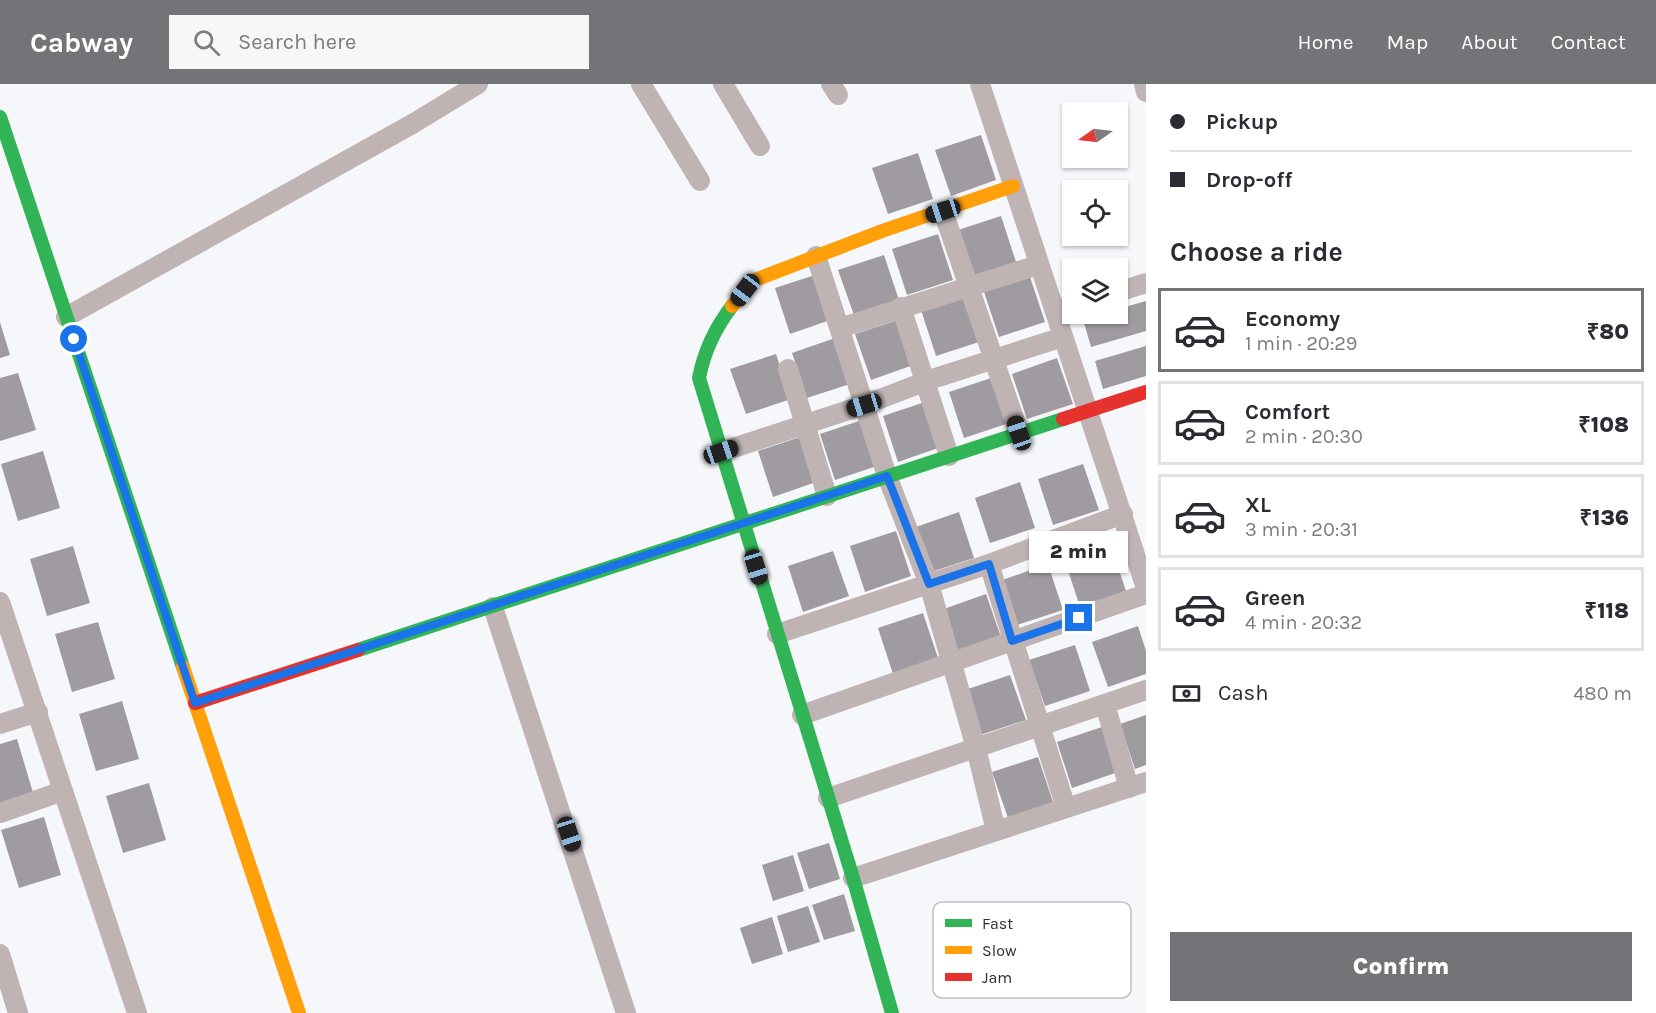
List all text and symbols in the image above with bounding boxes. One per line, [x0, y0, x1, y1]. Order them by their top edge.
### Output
search box [169, 15, 589, 69]
text: Cabway [30, 26, 133, 59]
icon: search [190, 26, 223, 59]
text: Search here [238, 29, 356, 55]
text: Home [1298, 30, 1354, 54]
text: Map [1387, 30, 1428, 54]
text: About [1461, 30, 1518, 54]
text: Contact [1551, 30, 1626, 54]
north arrow [1062, 102, 1128, 168]
map controls [1062, 102, 1128, 324]
text: Pickup [1206, 109, 1278, 135]
text: Drop-off [1206, 167, 1292, 193]
button: locate [1062, 180, 1128, 246]
car [923, 197, 963, 225]
text: Choose a ride [1170, 236, 1343, 268]
button: layers [1062, 258, 1128, 324]
car [727, 270, 763, 310]
icon: car [1173, 303, 1227, 357]
text: Economy [1245, 306, 1340, 332]
text: ₹80 [1587, 319, 1629, 345]
route start [60, 325, 87, 352]
text: 1 min · 20:29 [1245, 332, 1357, 355]
car [844, 391, 884, 419]
icon: car [1173, 396, 1227, 450]
text: Comfort [1245, 399, 1330, 425]
text: ₹108 [1578, 412, 1629, 438]
car [1005, 413, 1033, 453]
text: 2 min · 20:30 [1245, 425, 1363, 448]
car [701, 438, 741, 466]
icon: car [1173, 489, 1227, 543]
text: XL [1245, 492, 1271, 518]
text: ₹136 [1579, 505, 1629, 531]
text: 3 min · 20:31 [1245, 518, 1358, 541]
callout: 2 min [1030, 531, 1128, 573]
text: 2 min [1050, 540, 1107, 563]
car [742, 547, 770, 587]
icon: car [1173, 582, 1227, 636]
text: Green [1245, 585, 1306, 611]
text: ₹118 [1585, 598, 1629, 624]
route end [1065, 604, 1092, 631]
text: 4 min · 20:32 [1245, 611, 1362, 634]
icon: cash [1170, 677, 1203, 710]
text: Cash [1218, 680, 1268, 706]
text: 480 m [1573, 682, 1632, 705]
car [555, 814, 583, 854]
legend [933, 902, 1131, 998]
text: Fast [982, 914, 1013, 933]
button: Confirm [1170, 932, 1632, 1001]
text: Slow [982, 941, 1017, 960]
text: Jam [982, 968, 1012, 987]

